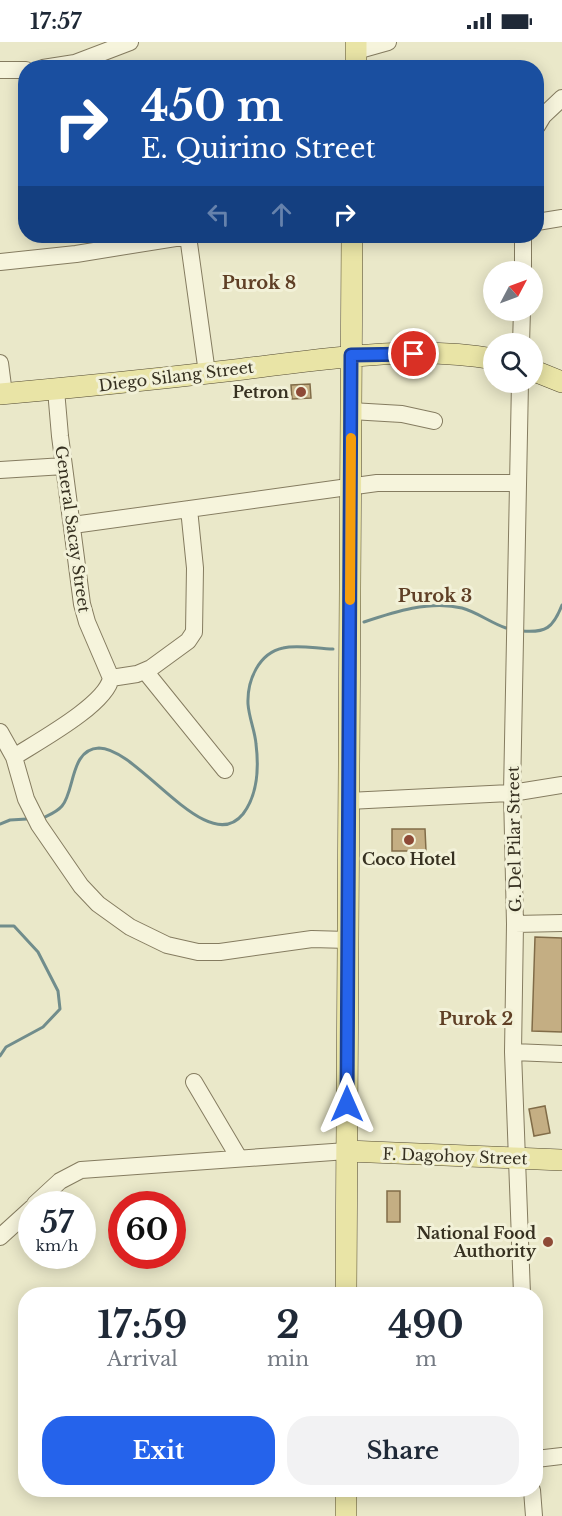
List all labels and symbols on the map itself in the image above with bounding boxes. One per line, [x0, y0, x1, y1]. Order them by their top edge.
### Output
north arrow [483, 261, 543, 321]
district label: Purok 8 [222, 272, 296, 294]
pin [388, 328, 439, 379]
street label: Diego Silang Street [97, 357, 255, 395]
place label: Petron [232, 382, 289, 402]
marker: Petron [294, 385, 308, 399]
street label: General Sacay Street [51, 444, 95, 614]
district label: Purok 3 [398, 585, 472, 607]
street label: G. Del Pilar Street [503, 766, 525, 912]
marker: Coco Hotel [402, 833, 416, 847]
place label: Coco Hotel [362, 849, 456, 869]
district label: Purok 2 [439, 1008, 513, 1030]
position arrow [315, 1072, 379, 1136]
street label: F. Dagohoy Street [382, 1143, 528, 1169]
speed limit sign: 60 [108, 1191, 186, 1269]
place label: National Food Authority [416, 1223, 537, 1261]
marker: National Food Authority [541, 1235, 555, 1249]

